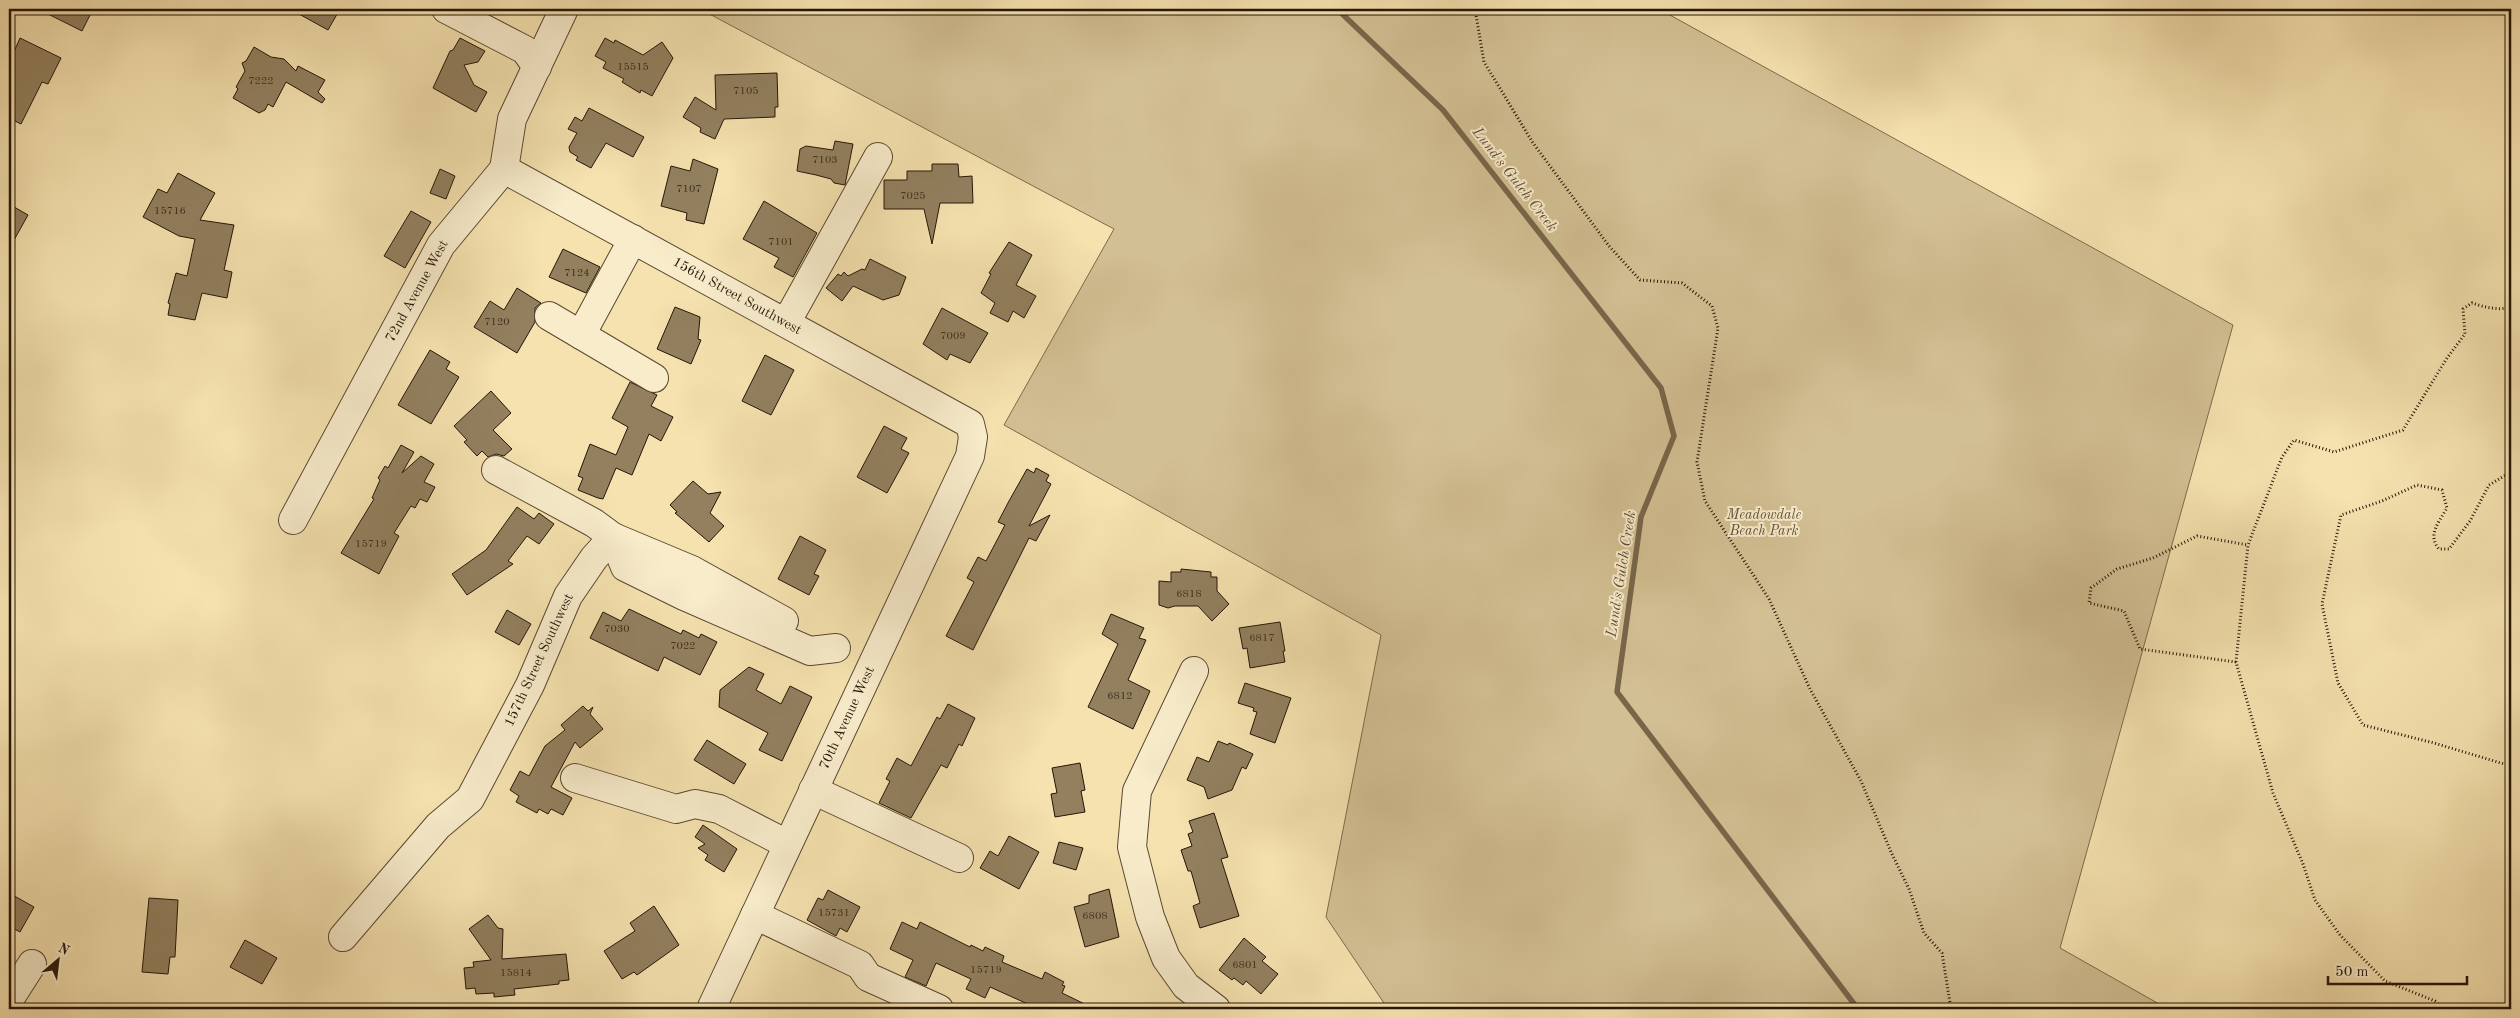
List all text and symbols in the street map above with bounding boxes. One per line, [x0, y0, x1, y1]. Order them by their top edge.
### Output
house number: 15515 [617, 62, 649, 73]
house number: 7222 [248, 76, 274, 87]
house number: 7105 [733, 86, 759, 97]
water label: Lund's Gulch Creek [1468, 124, 1559, 235]
house number: 7103 [812, 155, 838, 166]
house number: 7107 [676, 184, 702, 195]
house number: 7025 [900, 191, 926, 202]
house number: 15716 [154, 206, 186, 217]
street label: 72nd Avenue West [383, 237, 451, 344]
house number: 7101 [768, 237, 794, 248]
street label: 156th Street Southwest [670, 255, 804, 337]
house number: 7124 [564, 268, 590, 279]
house number: 7120 [484, 317, 510, 328]
house number: 7009 [940, 331, 966, 342]
park label: Meadowdale Beach Park [1726, 508, 1801, 538]
water label: Lund's Gulch Creek [1604, 510, 1639, 639]
house number: 15719 [355, 539, 387, 550]
house number: 6818 [1176, 589, 1202, 600]
street label: 157th Street Southwest [502, 591, 576, 729]
house number: 7030 [604, 624, 630, 635]
house number: 6817 [1249, 633, 1275, 644]
house number: 7022 [670, 641, 696, 652]
street label: 70th Avenue West [817, 664, 877, 772]
house number: 6812 [1107, 691, 1133, 702]
house number: 15731 [818, 908, 850, 919]
house number: 6808 [1082, 911, 1108, 922]
north arrow [32, 936, 82, 986]
text: N [56, 941, 72, 958]
scale bar [2328, 953, 2466, 985]
house number: 6801 [1232, 960, 1258, 971]
house number: 15719 [970, 965, 1002, 976]
text: 50 m [2335, 965, 2369, 980]
house number: 15814 [500, 968, 532, 979]

